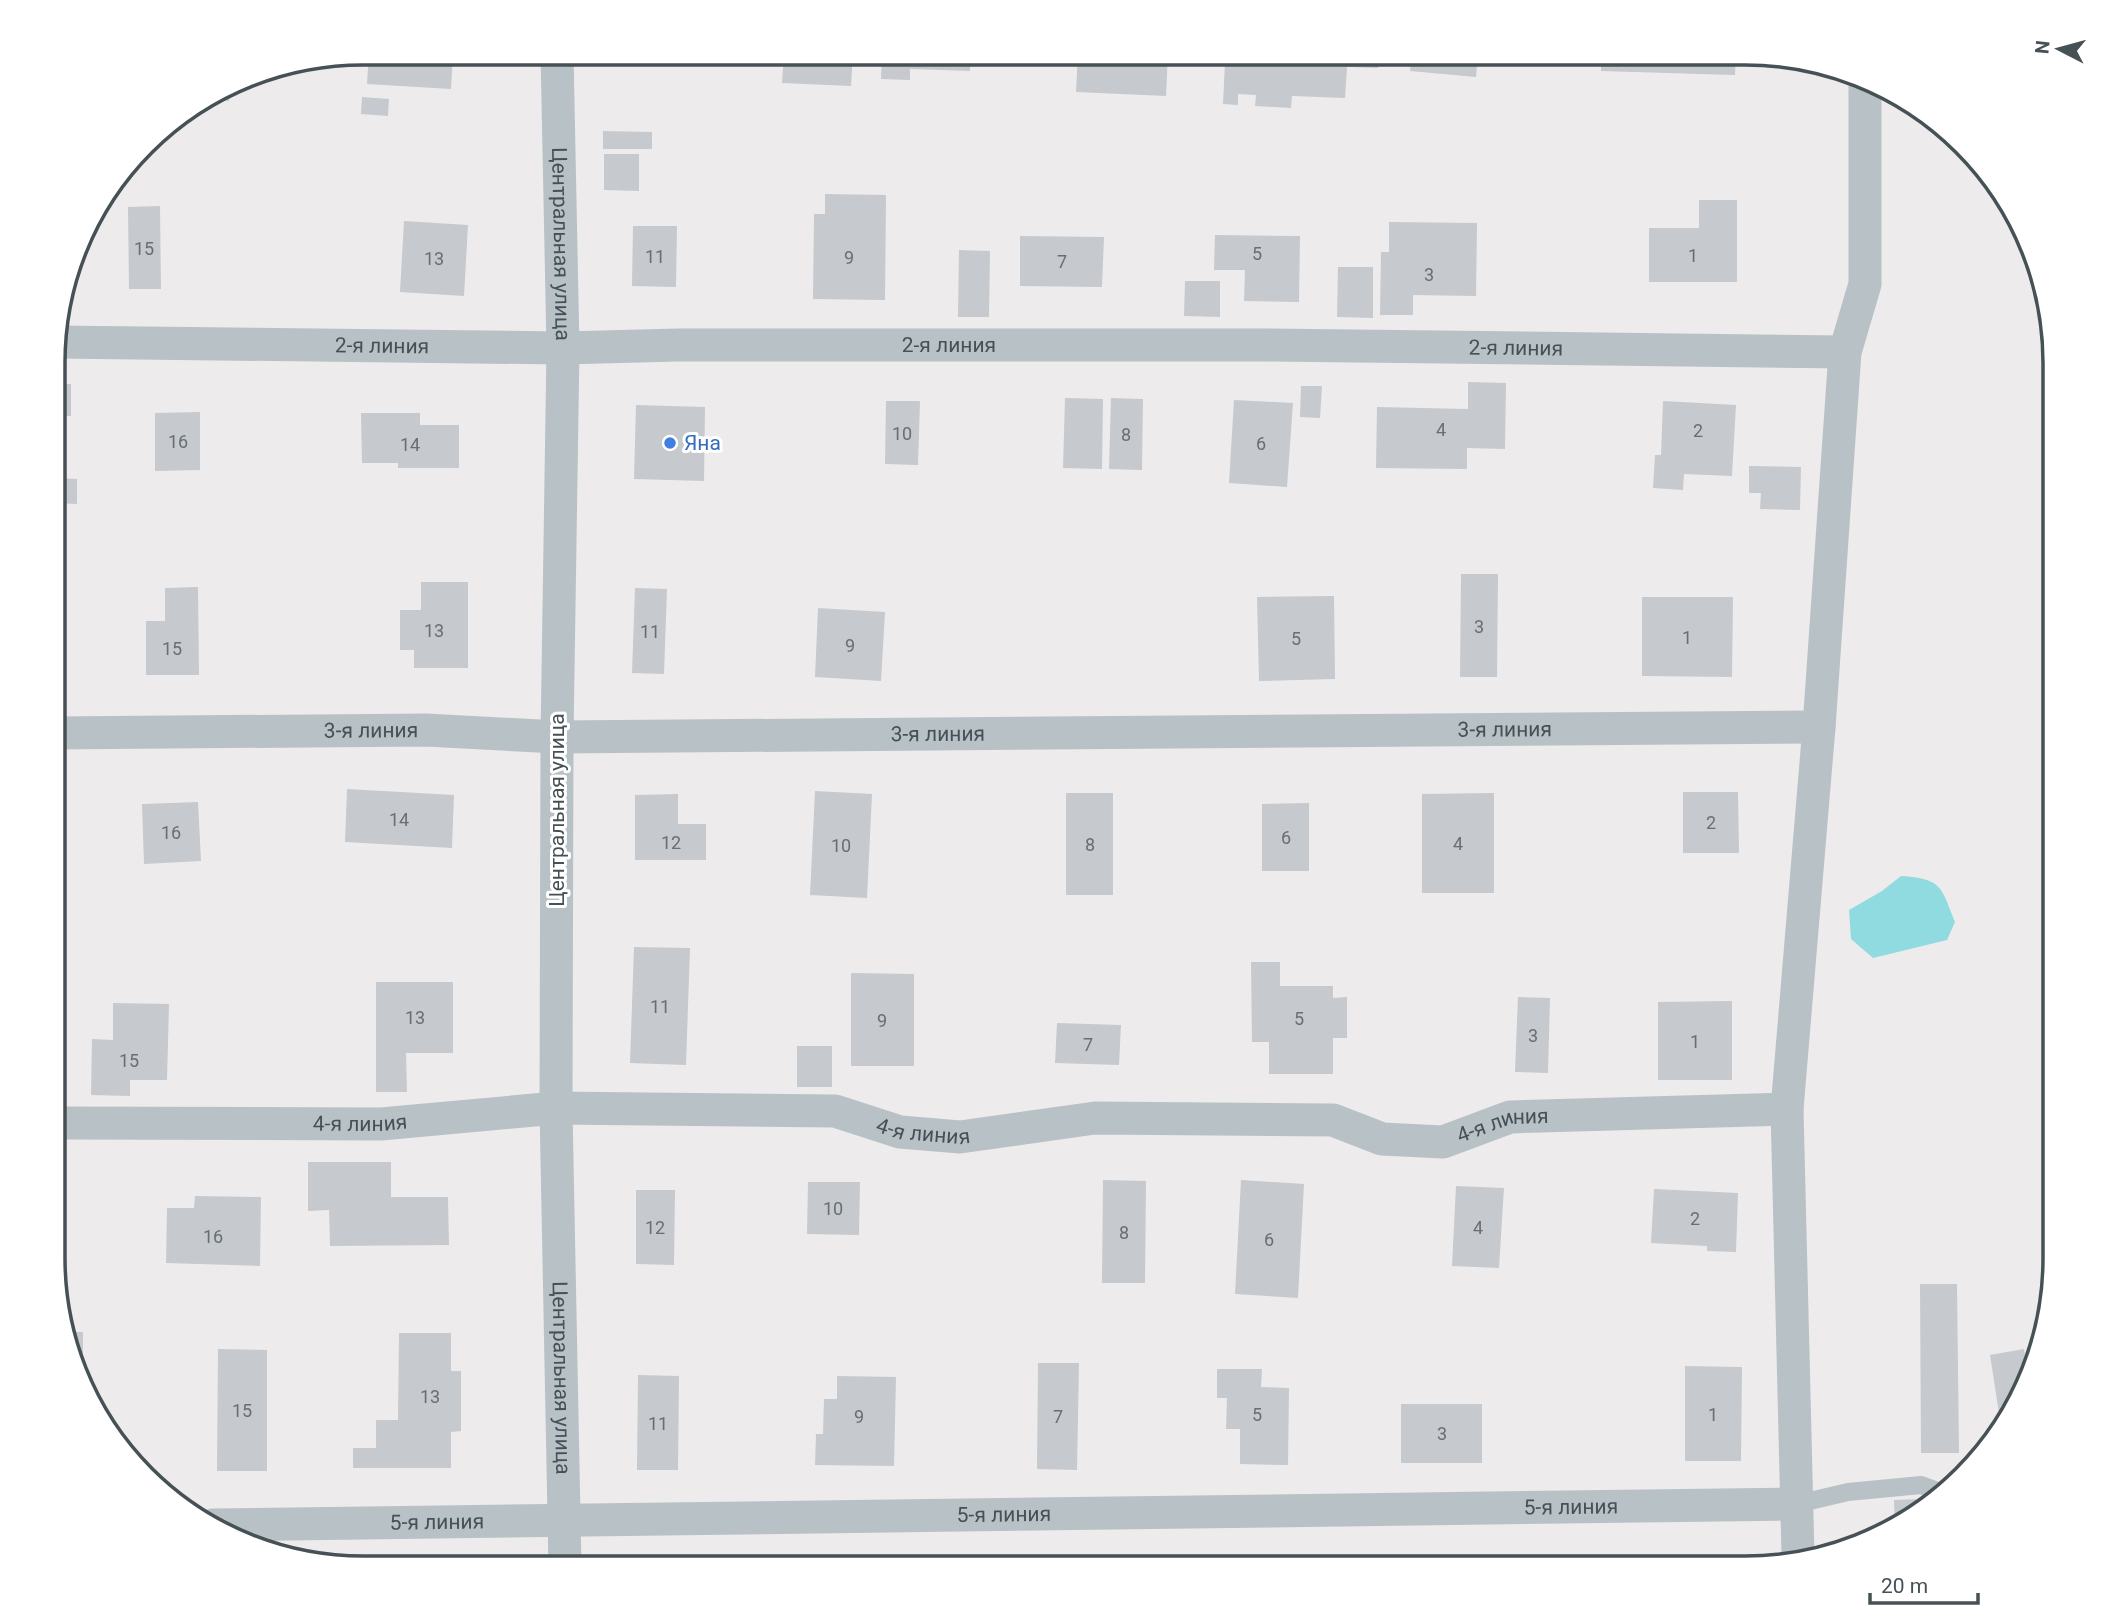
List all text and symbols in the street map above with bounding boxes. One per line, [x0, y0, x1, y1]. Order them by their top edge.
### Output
north arrow [2024, 14, 2094, 84]
text: N [2030, 39, 2055, 55]
street label: Центральная улица [547, 147, 575, 341]
house number: 15 [134, 238, 154, 259]
house number: 5 [1252, 243, 1262, 264]
house number: 1 [1688, 245, 1698, 266]
house number: 11 [645, 246, 665, 267]
house number: 9 [844, 247, 854, 268]
house number: 13 [424, 248, 444, 269]
house number: 7 [1057, 251, 1067, 272]
house number: 3 [1424, 264, 1434, 285]
street label: 2-я линия [335, 333, 429, 358]
street label: 2-я линия [902, 333, 996, 357]
street label: 2-я линия [1469, 335, 1563, 361]
house number: 4 [1436, 419, 1446, 440]
house number: 2 [1693, 420, 1703, 441]
house number: 10 [892, 423, 912, 444]
house number: 8 [1121, 424, 1131, 445]
house number: 16 [168, 431, 188, 452]
place label: Яна [684, 431, 721, 455]
house number: 6 [1256, 433, 1266, 454]
house number: 14 [400, 434, 420, 455]
marker: Яна [662, 435, 678, 451]
house number: 3 [1474, 616, 1484, 637]
house number: 13 [424, 620, 444, 641]
house number: 11 [640, 621, 660, 642]
house number: 1 [1682, 627, 1692, 648]
house number: 5 [1291, 628, 1301, 649]
house number: 9 [845, 635, 855, 656]
house number: 15 [162, 638, 182, 659]
street label: Центральная улица [545, 713, 569, 907]
street label: 3-я линия [1457, 717, 1552, 742]
street label: 3-я линия [324, 718, 418, 743]
street label: 3-я линия [890, 722, 985, 746]
house number: 14 [389, 809, 409, 830]
house number: 2 [1706, 812, 1716, 833]
house number: 16 [161, 822, 181, 843]
house number: 6 [1281, 827, 1291, 848]
house number: 12 [661, 832, 681, 853]
house number: 4 [1453, 833, 1463, 854]
house number: 8 [1085, 834, 1095, 855]
house number: 10 [831, 835, 851, 856]
house number: 11 [650, 996, 670, 1017]
house number: 13 [405, 1007, 425, 1028]
house number: 5 [1294, 1008, 1304, 1029]
house number: 9 [877, 1010, 887, 1031]
house number: 3 [1528, 1025, 1538, 1046]
house number: 1 [1690, 1031, 1700, 1052]
house number: 7 [1083, 1034, 1093, 1055]
house number: 15 [119, 1050, 139, 1071]
street label: 4-я линия [1453, 1104, 1549, 1148]
street label: 4-я линия [313, 1110, 408, 1136]
street label: 4-я линия [873, 1113, 972, 1149]
house number: 10 [823, 1198, 843, 1219]
house number: 2 [1690, 1208, 1700, 1229]
house number: 12 [645, 1217, 665, 1238]
house number: 4 [1473, 1217, 1483, 1238]
house number: 8 [1119, 1222, 1129, 1243]
house number: 16 [203, 1226, 223, 1247]
house number: 6 [1264, 1229, 1274, 1250]
street label: Центральная улица [547, 1281, 575, 1475]
house number: 13 [420, 1386, 440, 1407]
house number: 15 [232, 1400, 252, 1421]
house number: 5 [1252, 1404, 1262, 1425]
house number: 1 [1708, 1404, 1718, 1425]
house number: 9 [854, 1406, 864, 1427]
house number: 7 [1053, 1406, 1063, 1427]
house number: 11 [648, 1413, 668, 1434]
house number: 3 [1437, 1423, 1447, 1444]
street label: 5-я линия [1524, 1494, 1618, 1520]
street label: 5-я линия [957, 1502, 1051, 1527]
street label: 5-я линия [390, 1509, 484, 1535]
scale bar [1870, 1562, 1979, 1606]
text: 20 m [1881, 1574, 1928, 1598]

